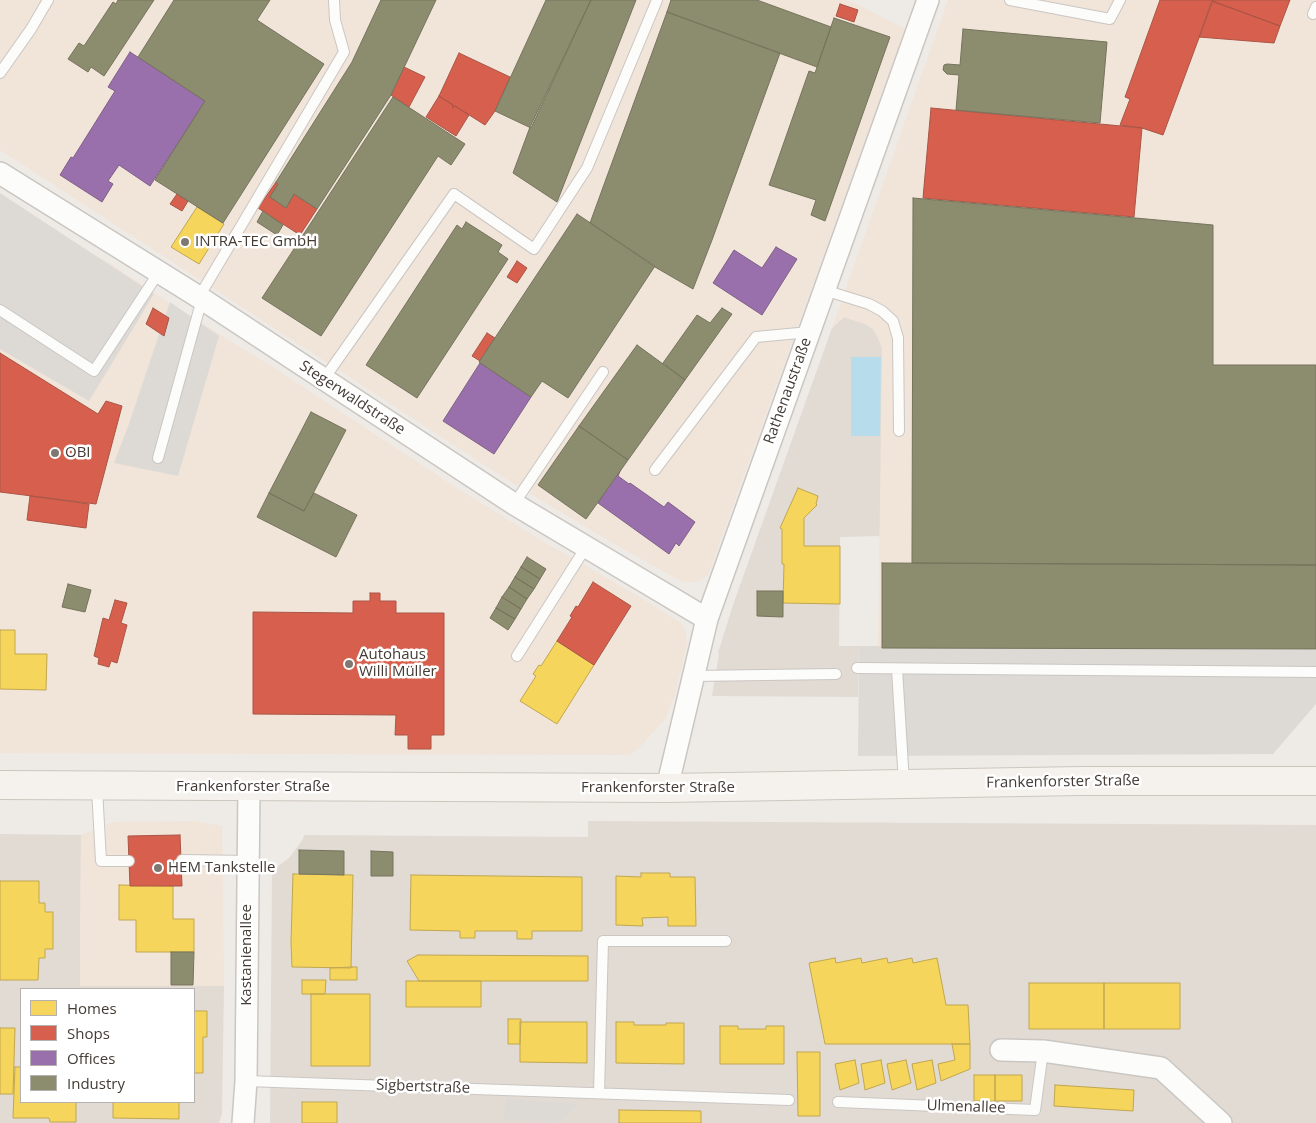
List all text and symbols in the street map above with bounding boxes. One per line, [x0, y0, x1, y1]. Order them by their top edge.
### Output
place label: INTRA-TEC GmbH [195, 233, 317, 251]
marker: INTRA-TEC GmbH [179, 236, 191, 248]
street label: Rathenaustraße [760, 335, 816, 447]
street label: Stegerwaldstraße [296, 357, 408, 439]
place label: OBI [65, 444, 91, 462]
marker: OBI [49, 447, 61, 459]
place label: Autohaus Willi Müller [359, 646, 437, 681]
marker: Autohaus Willi Müller [343, 658, 355, 670]
street label: Frankenforster Straße [986, 772, 1140, 792]
street label: Frankenforster Straße [176, 778, 330, 796]
street label: Frankenforster Straße [581, 779, 735, 797]
place label: HEM Tankstelle [168, 859, 275, 877]
marker: HEM Tankstelle [152, 862, 164, 874]
street label: Kastanienallee [238, 904, 256, 1006]
legend [20, 988, 195, 1103]
text: Homes [67, 998, 117, 1018]
text: Shops [67, 1023, 110, 1043]
text: Offices [67, 1048, 115, 1068]
text: Industry [67, 1073, 125, 1093]
street label: Sigbertstraße [376, 1076, 470, 1098]
street label: Ulmenallee [926, 1097, 1006, 1117]

